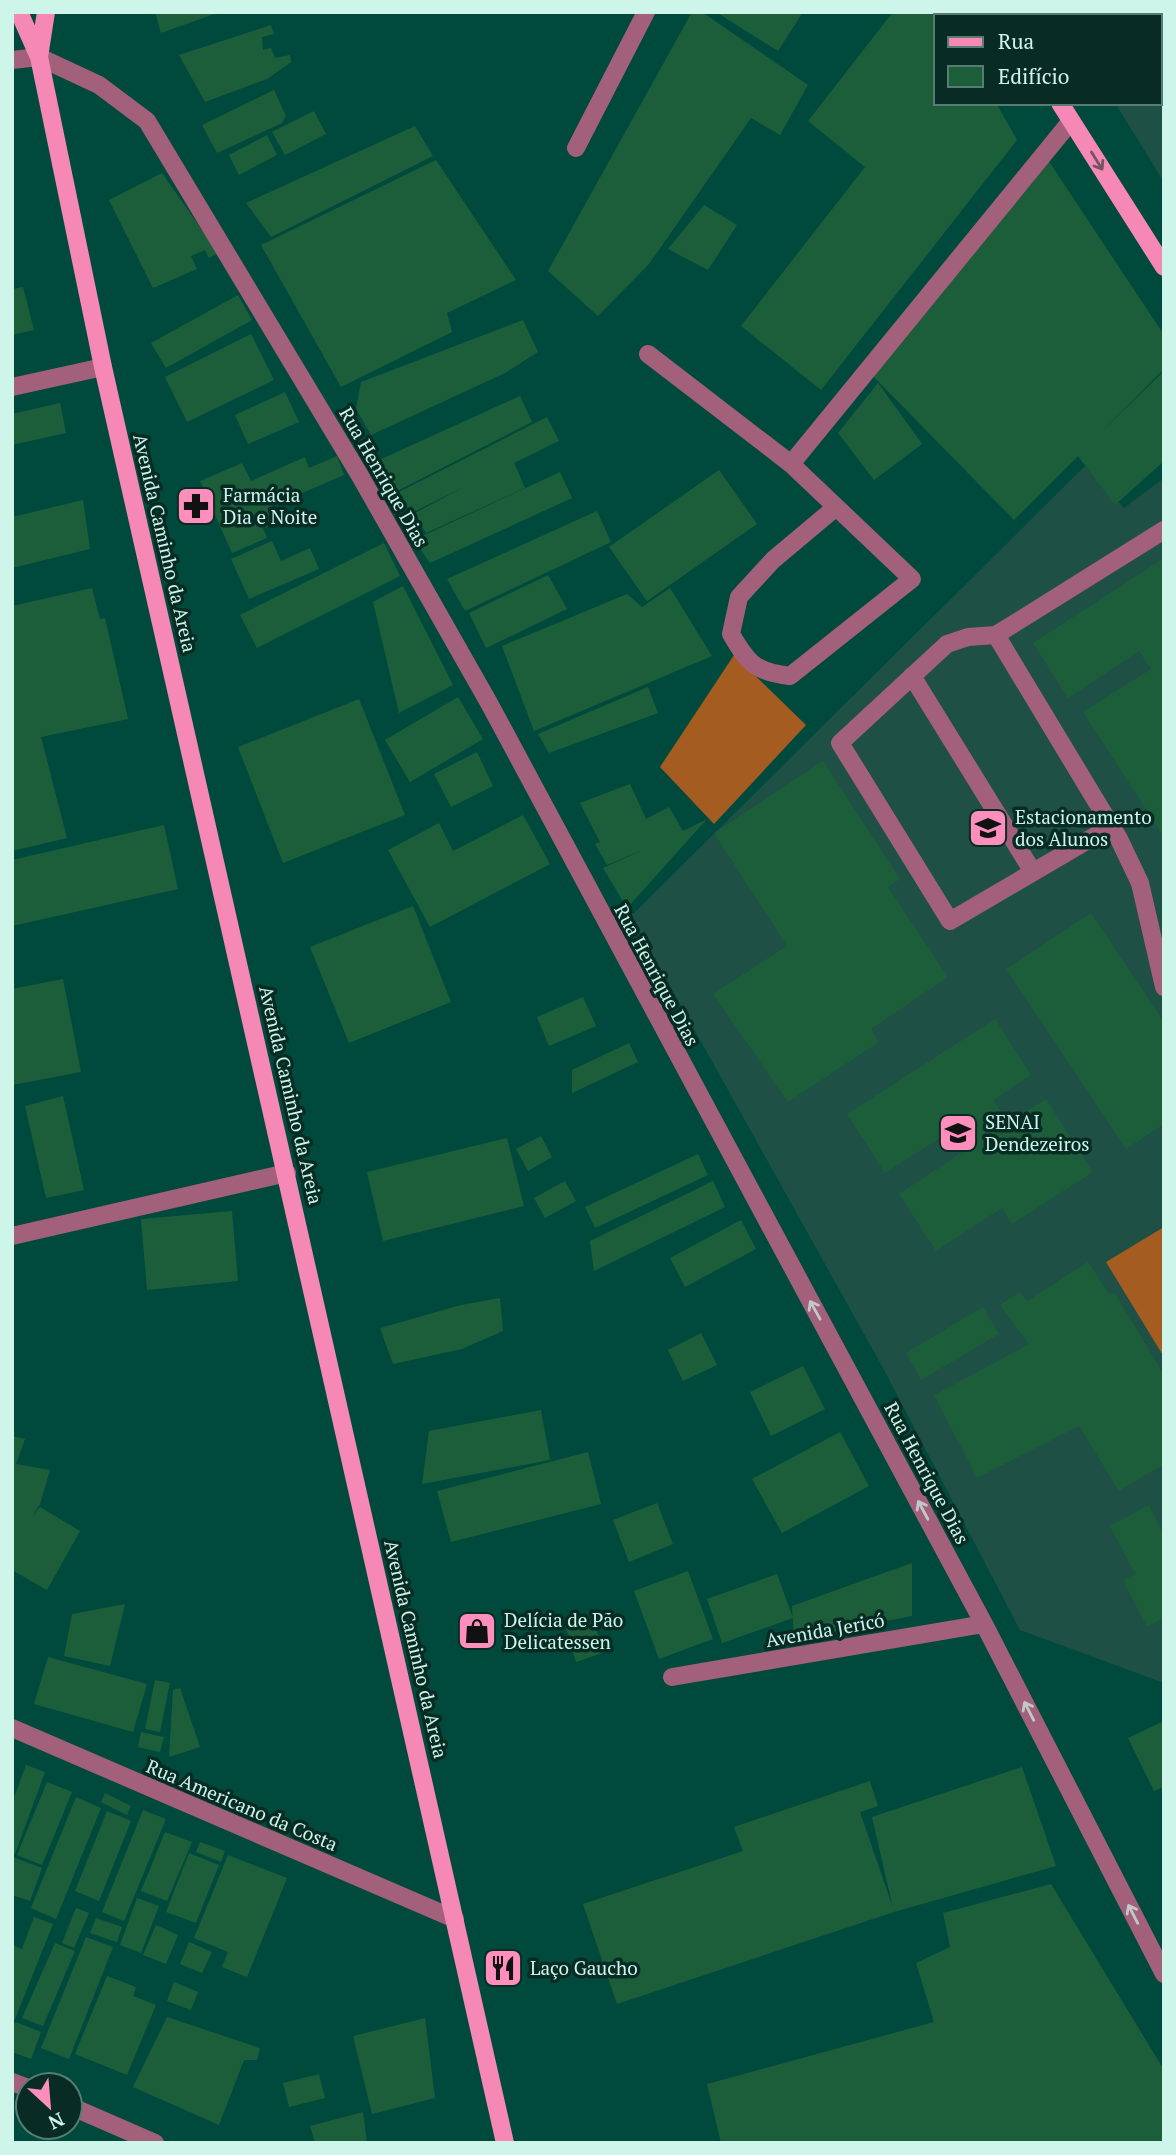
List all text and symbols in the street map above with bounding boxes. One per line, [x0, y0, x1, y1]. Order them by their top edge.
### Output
legend [934, 14, 1162, 105]
text: Rua [998, 27, 1034, 55]
text: Edifício [998, 62, 1069, 90]
one-way arrow [1089, 151, 1104, 170]
street label: Rua Henrique Dias [334, 402, 435, 551]
street label: Avenida Caminho da Areia [128, 431, 203, 655]
place label: Farmácia Dia e Noite [223, 482, 317, 529]
pharmacy icon: Farmácia Dia e Noite [175, 485, 217, 527]
place label: Estacionamento dos Alunos [1015, 804, 1152, 851]
school or university icon: Estacionamento dos Alunos [967, 807, 1009, 849]
street label: Rua Henrique Dias [609, 899, 705, 1050]
street label: Avenida Caminho da Areia [254, 983, 329, 1207]
place label: SENAI Dendezeiros [985, 1109, 1090, 1156]
school or university icon: SENAI Dendezeiros [937, 1112, 979, 1154]
one-way arrow [808, 1300, 822, 1320]
street label: Rua Henrique Dias [879, 1397, 975, 1548]
one-way arrow [916, 1500, 929, 1521]
street label: Avenida Caminho da Areia [379, 1537, 454, 1761]
place label: Delícia de Pão Delicatessen [504, 1607, 623, 1654]
street label: Avenida Jericó [764, 1607, 886, 1652]
shop icon: Delícia de Pão Delicatessen [456, 1610, 498, 1652]
one-way arrow [1021, 1701, 1035, 1722]
street label: Rua Americano da Costa [143, 1753, 342, 1856]
one-way arrow [1125, 1904, 1139, 1925]
restaurant icon: Laço Gaucho [482, 1947, 524, 1989]
place label: Laço Gaucho [530, 1955, 638, 1980]
north arrow [14, 2071, 84, 2141]
text: N [44, 2107, 69, 2136]

